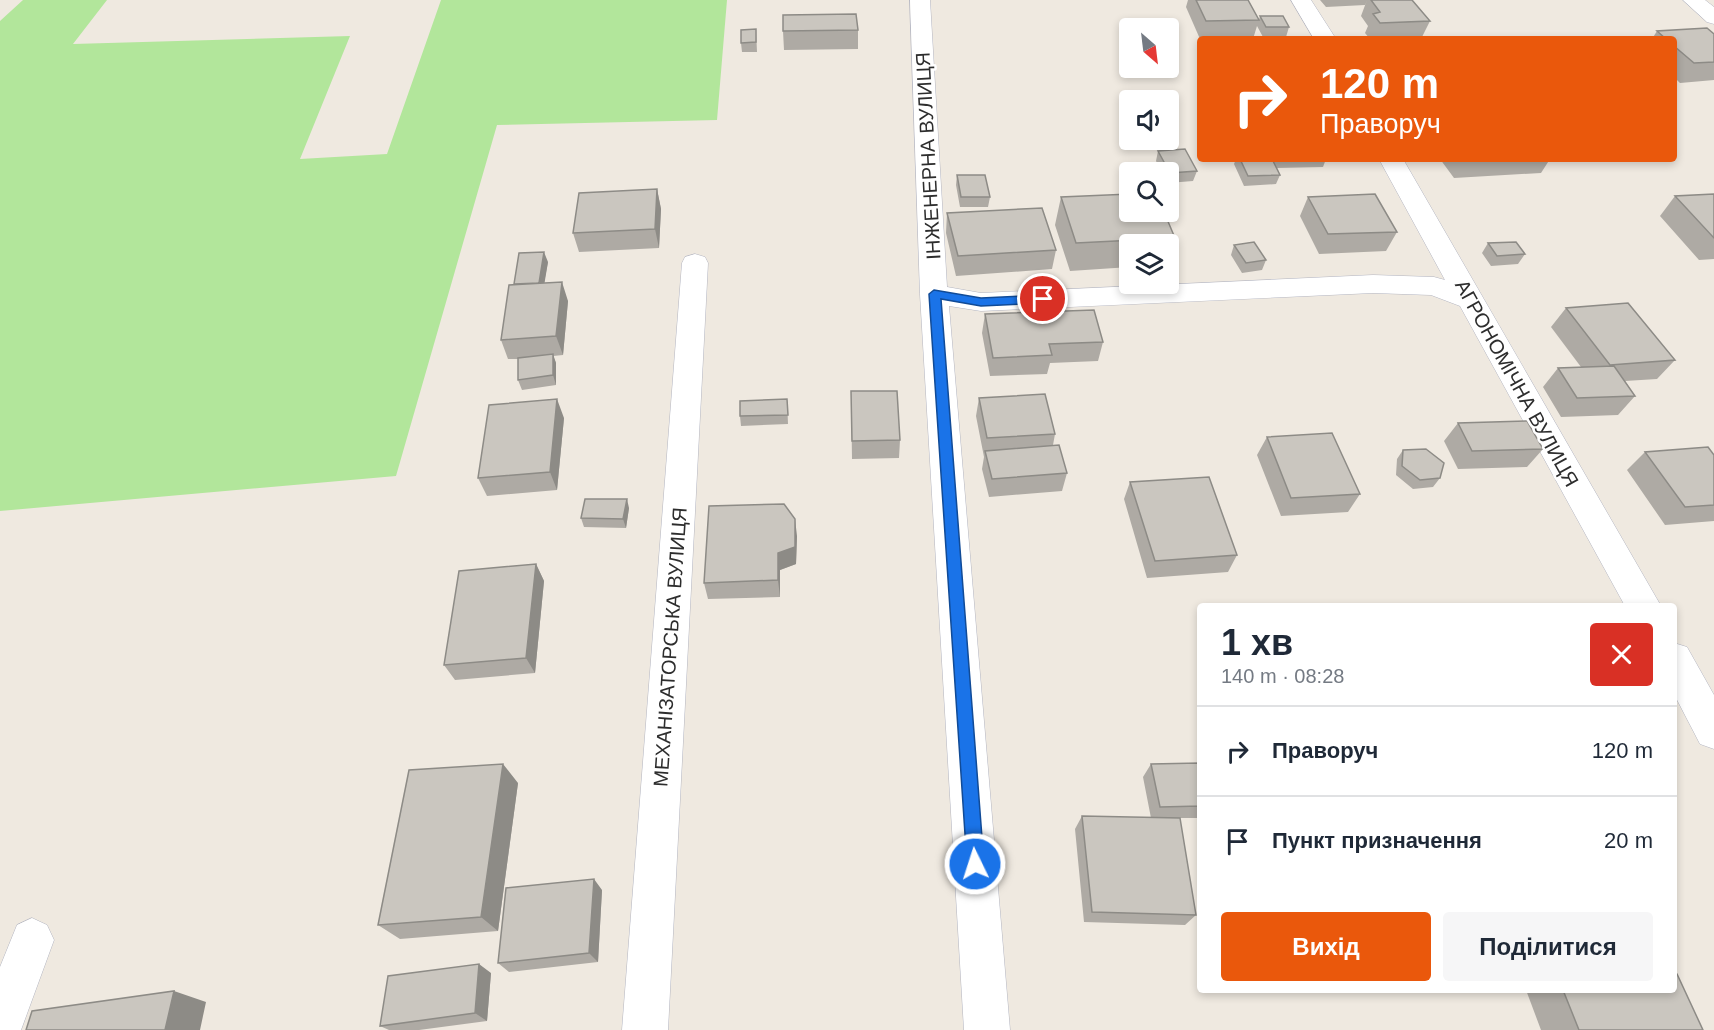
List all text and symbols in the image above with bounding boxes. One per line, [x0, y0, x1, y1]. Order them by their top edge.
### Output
north arrow [1119, 18, 1179, 78]
map controls [1119, 18, 1179, 294]
street label: ІНЖЕНЕРНА ВУЛИЦЯ [912, 52, 944, 260]
icon: right [1221, 60, 1299, 138]
text: 120 m [1320, 60, 1439, 107]
button: sound [1119, 90, 1179, 150]
text: Праворуч [1320, 109, 1441, 139]
button: search [1119, 162, 1179, 222]
button: layers [1119, 234, 1179, 294]
pin [1017, 273, 1068, 324]
street label: АГРОНОМІЧНА ВУЛИЦЯ [1451, 276, 1583, 490]
icon: arrive [1026, 282, 1059, 315]
street label: МЕХАНІЗАТОРСЬКА ВУЛИЦЯ [649, 507, 691, 787]
text: 1 хв [1221, 622, 1293, 663]
button: close [1590, 623, 1653, 686]
text: 140 m · 08:28 [1221, 665, 1344, 687]
icon: right [1221, 735, 1254, 768]
text: Праворуч [1272, 738, 1378, 763]
text: 120 m [1592, 738, 1653, 763]
icon: arrive [1221, 825, 1254, 858]
text: Пункт призначення [1272, 828, 1482, 853]
text: 20 m [1604, 828, 1653, 853]
position arrow [943, 832, 1007, 896]
button: Вихід [1221, 912, 1431, 981]
button: Поділитися [1443, 912, 1653, 981]

